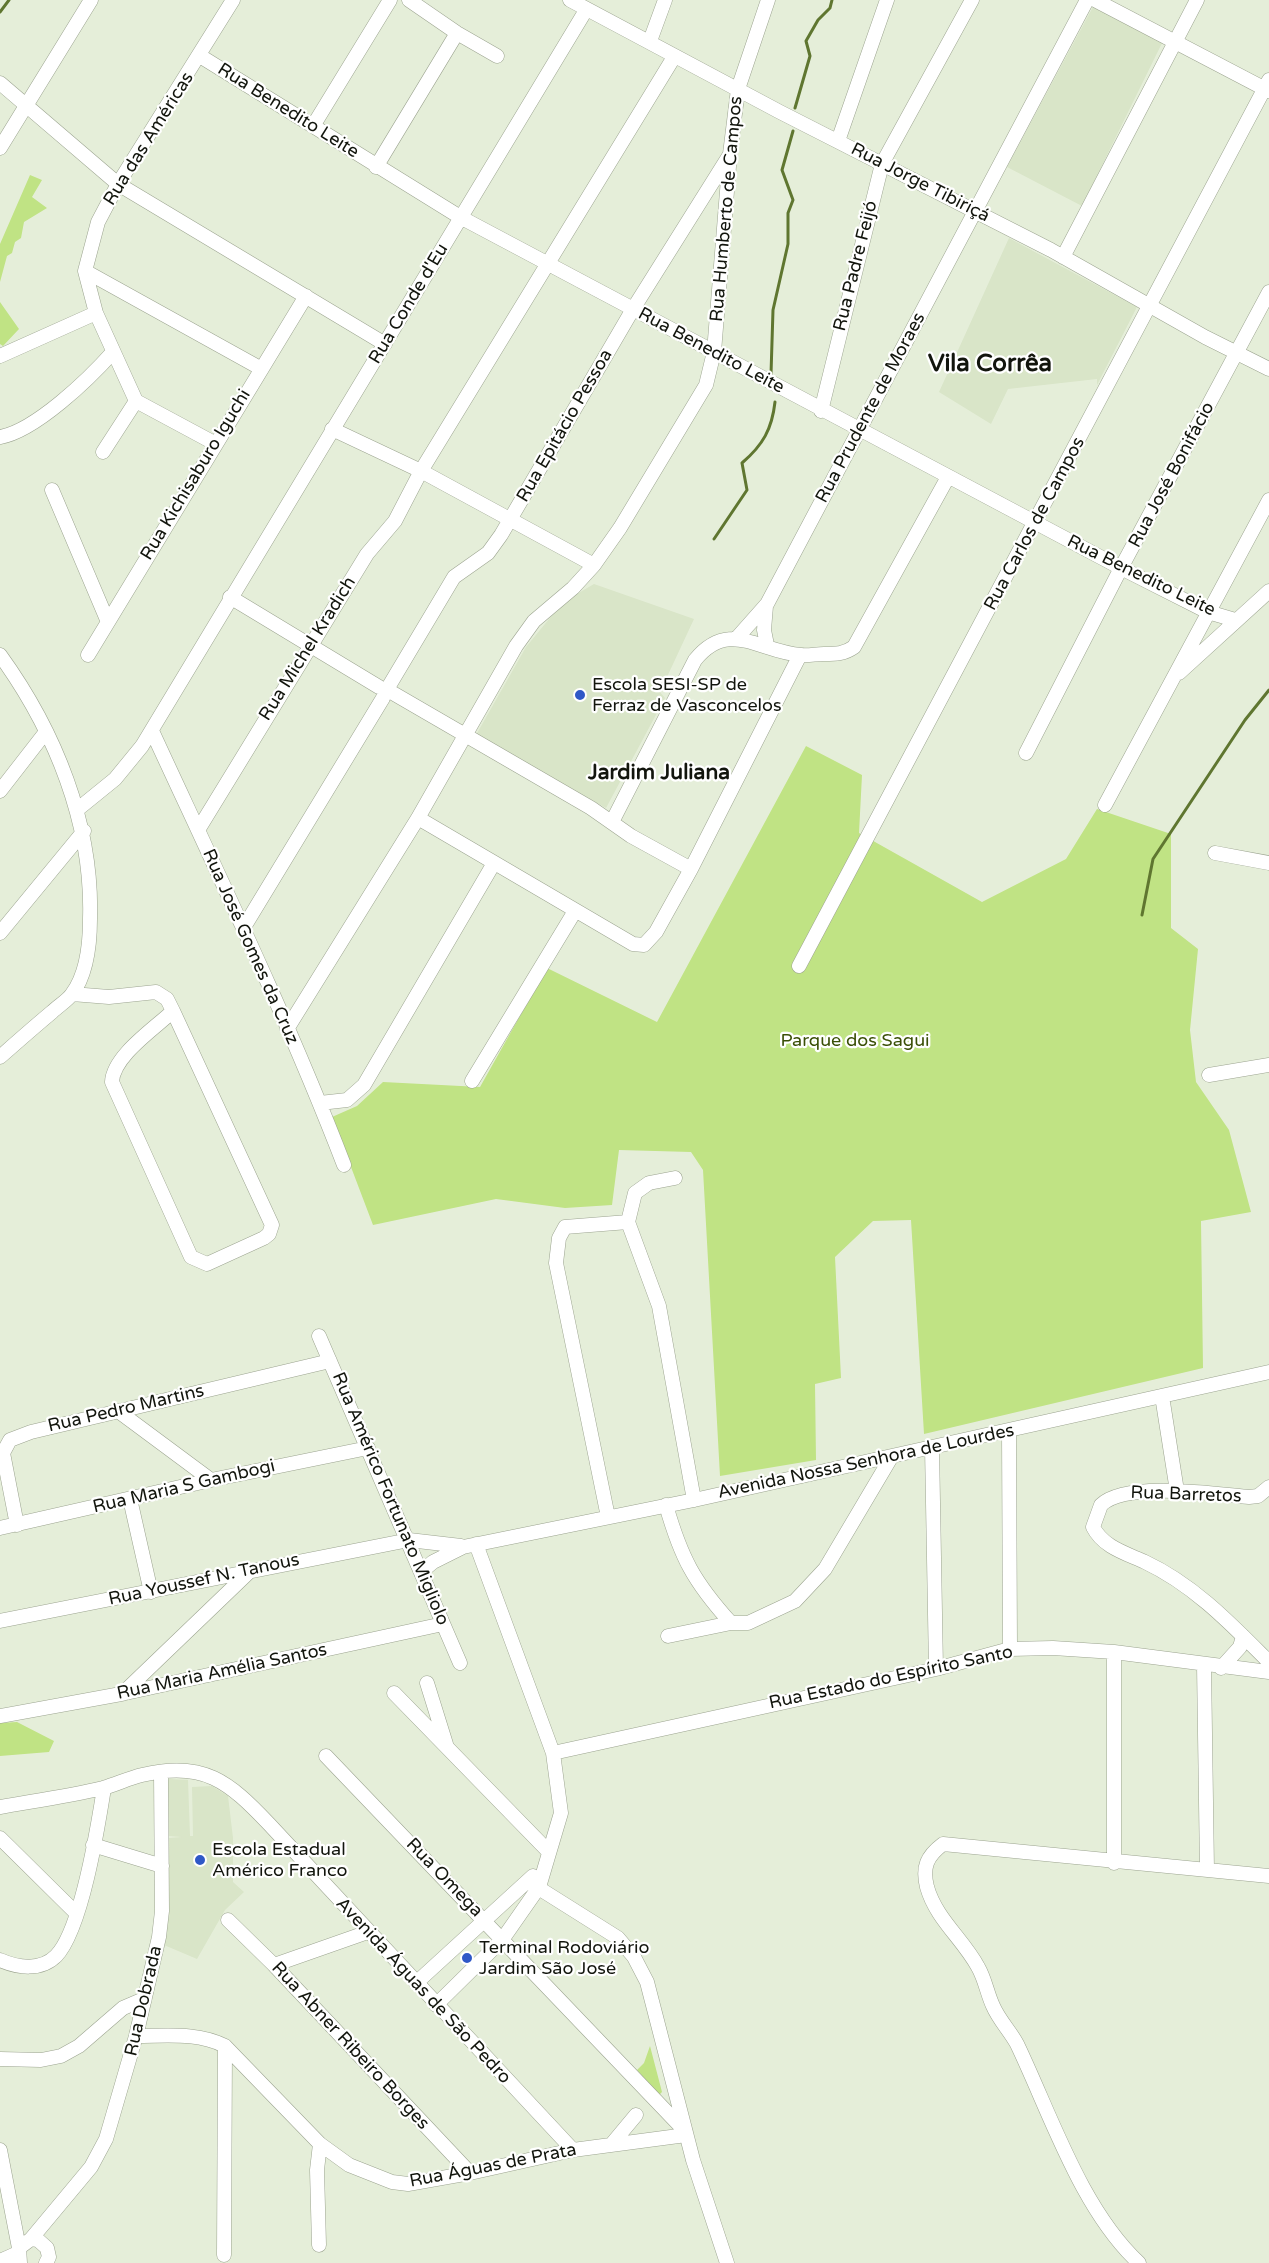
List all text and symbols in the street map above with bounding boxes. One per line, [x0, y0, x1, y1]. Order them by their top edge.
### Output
street label: Rua Benedito Leite [213, 59, 363, 163]
street label: Rua das Américas [99, 68, 199, 210]
street label: Rua Humberto de Campos [706, 95, 748, 323]
street label: Rua Jorge Tibiriçá [847, 139, 993, 227]
street label: Rua Padre Feijó [829, 199, 883, 333]
street label: Rua Conde d'Eu [365, 240, 453, 368]
street label: Rua Benedito Leite [634, 303, 788, 399]
street label: Rua Prudente de Moraes [812, 309, 930, 507]
street label: Rua Epitácio Pessoa [512, 346, 618, 506]
district label: Vila Corrêa [928, 351, 1052, 379]
street label: Rua Kichisaburo Iguchi [136, 386, 256, 564]
street label: Rua José Bonifácio [1124, 398, 1220, 552]
street label: Rua Carlos de Campos [980, 434, 1090, 614]
street label: Rua Benedito Leite [1063, 531, 1219, 621]
street label: Rua Michel Kradich [255, 573, 361, 725]
place label: Escola SESI-SP de Ferraz de Vasconcelos [592, 674, 782, 716]
marker: Escola SESI-SP de Ferraz de Vasconcelos [573, 688, 587, 702]
district label: Jardim Juliana [588, 760, 730, 786]
street label: Rua José Gomes da Cruz [197, 846, 303, 1048]
park label: Parque dos Sagui [780, 1030, 930, 1052]
street label: Rua Américo Fortunato Migliolo [327, 1369, 453, 1629]
street label: Rua Pedro Martins [46, 1381, 206, 1437]
street label: Avenida Nossa Senhora de Lourdes [716, 1420, 1016, 1504]
street label: Rua Maria S Gambogi [91, 1456, 277, 1518]
street label: Rua Barretos [1130, 1482, 1242, 1508]
street label: Rua Youssef N. Tanous [107, 1549, 301, 1611]
street label: Rua Maria Amélia Santos [115, 1639, 329, 1705]
street label: Rua Estado do Espírito Santo [767, 1642, 1015, 1714]
street label: Rua Omega [401, 1834, 487, 1922]
place label: Escola Estadual Américo Franco [212, 1839, 347, 1882]
marker: Escola Estadual Américo Franco [193, 1853, 207, 1867]
street label: Avenida Águas de São Pedro [331, 1893, 515, 2089]
place label: Terminal Rodoviário Jardim São José [479, 1937, 650, 1980]
street label: Rua Dobrada [121, 1944, 167, 2058]
marker: Terminal Rodoviário Jardim São José [460, 1951, 474, 1965]
street label: Rua Abner Ribeiro Borges [267, 1958, 433, 2134]
street label: Rua Águas de Prata [408, 2139, 578, 2193]

